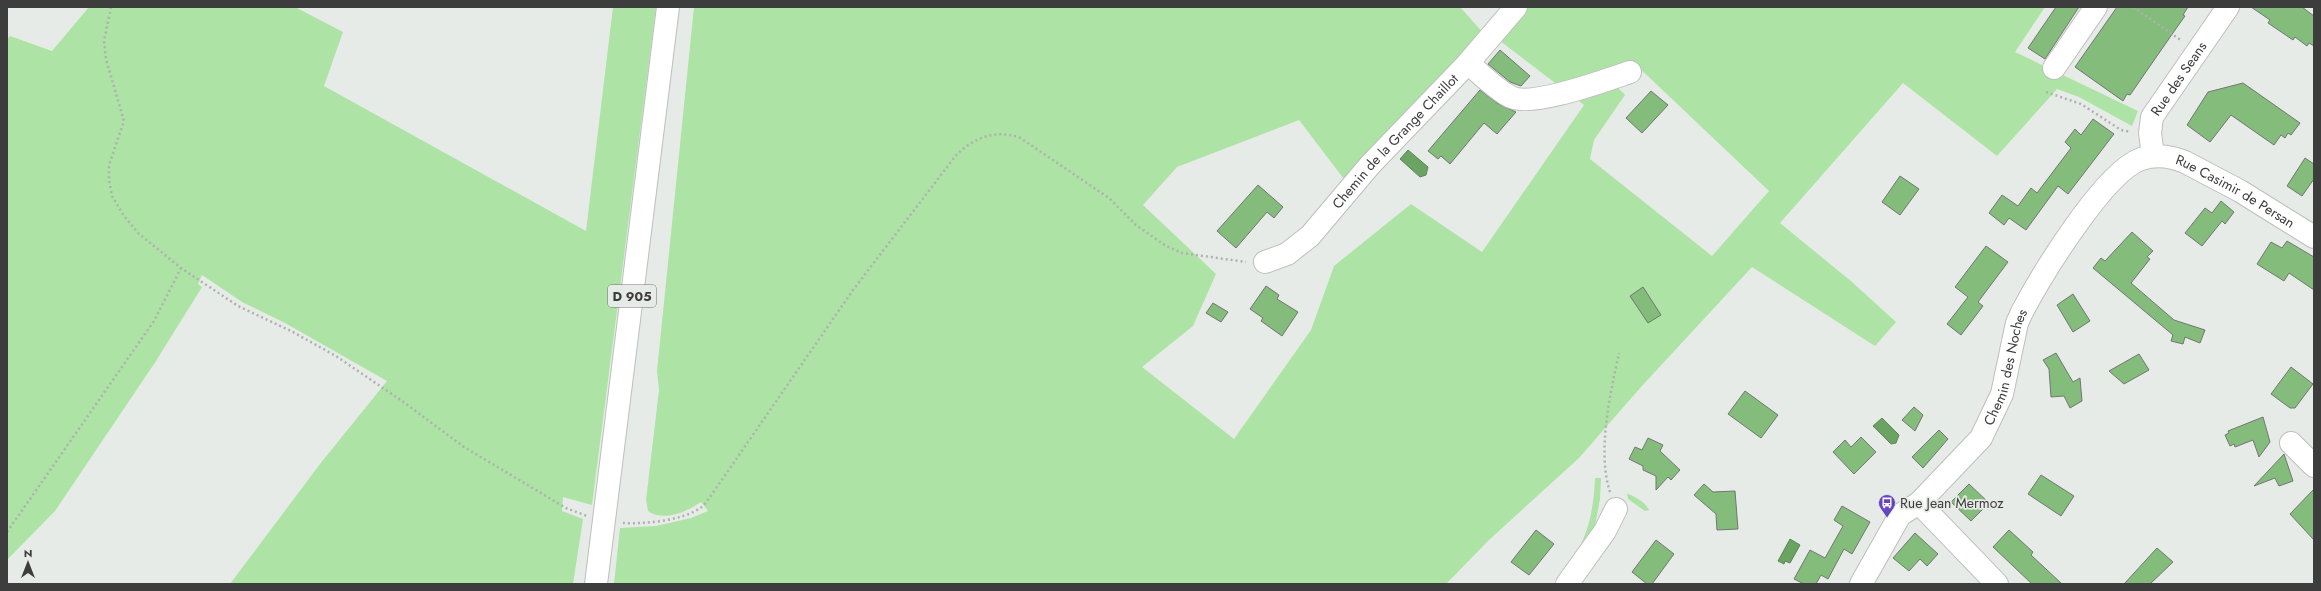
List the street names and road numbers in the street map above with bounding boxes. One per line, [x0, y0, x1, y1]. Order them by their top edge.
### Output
street label: Rue des Seans [2146, 37, 2211, 120]
street label: Chemin de la Grange Chaillot [1327, 69, 1463, 213]
street label: Rue Casimir de Persan [2173, 149, 2299, 233]
road number: D 905 [608, 285, 656, 307]
street label: Chemin des Noches [1978, 305, 2032, 429]

